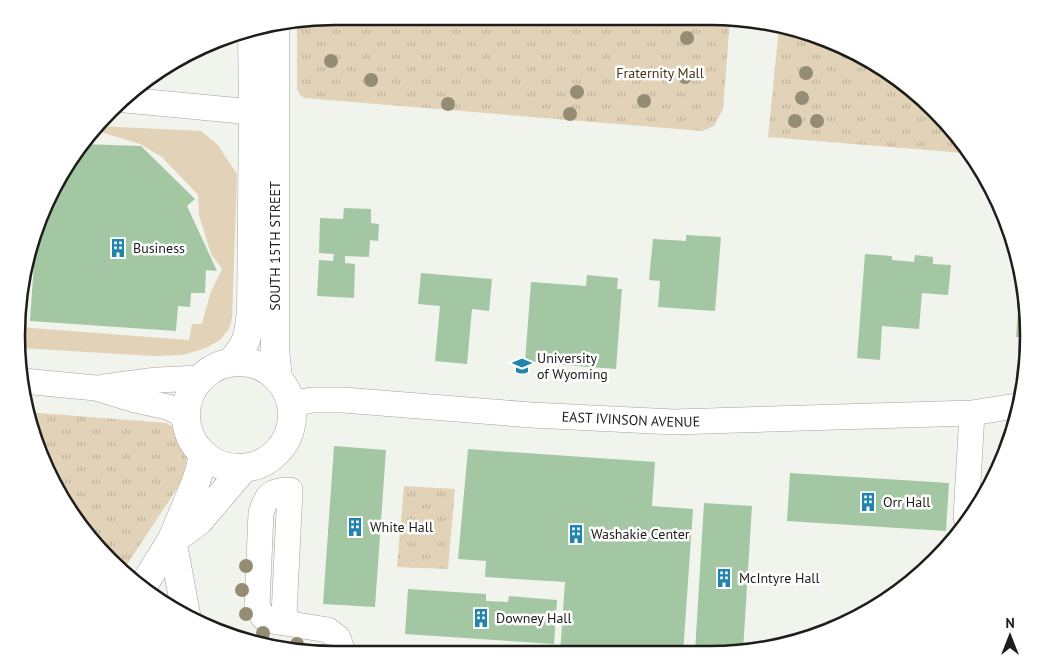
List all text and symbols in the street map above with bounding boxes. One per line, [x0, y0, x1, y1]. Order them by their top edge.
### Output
park label: Fraternity Mall [616, 64, 704, 82]
street label: SOUTH 15TH STREET [266, 181, 284, 311]
building icon: Business [107, 237, 129, 259]
place label: Business [133, 239, 185, 257]
place label: University of Wyoming [537, 349, 608, 383]
school or university icon: University of Wyoming [511, 355, 533, 377]
street label: EAST IVINSON AVENUE [561, 408, 700, 431]
building icon: Orr Hall [857, 491, 879, 513]
place label: Orr Hall [883, 493, 930, 511]
building icon: White Hall [344, 516, 366, 538]
place label: White Hall [370, 518, 433, 536]
building icon: Washakie Center [565, 523, 587, 545]
place label: Washakie Center [591, 525, 690, 543]
building icon: McIntyre Hall [713, 567, 735, 589]
place label: McIntyre Hall [739, 569, 820, 587]
building icon: Downey Hall [470, 607, 492, 629]
place label: Downey Hall [496, 609, 572, 627]
north arrow [985, 611, 1035, 661]
text: N [1005, 614, 1015, 632]

